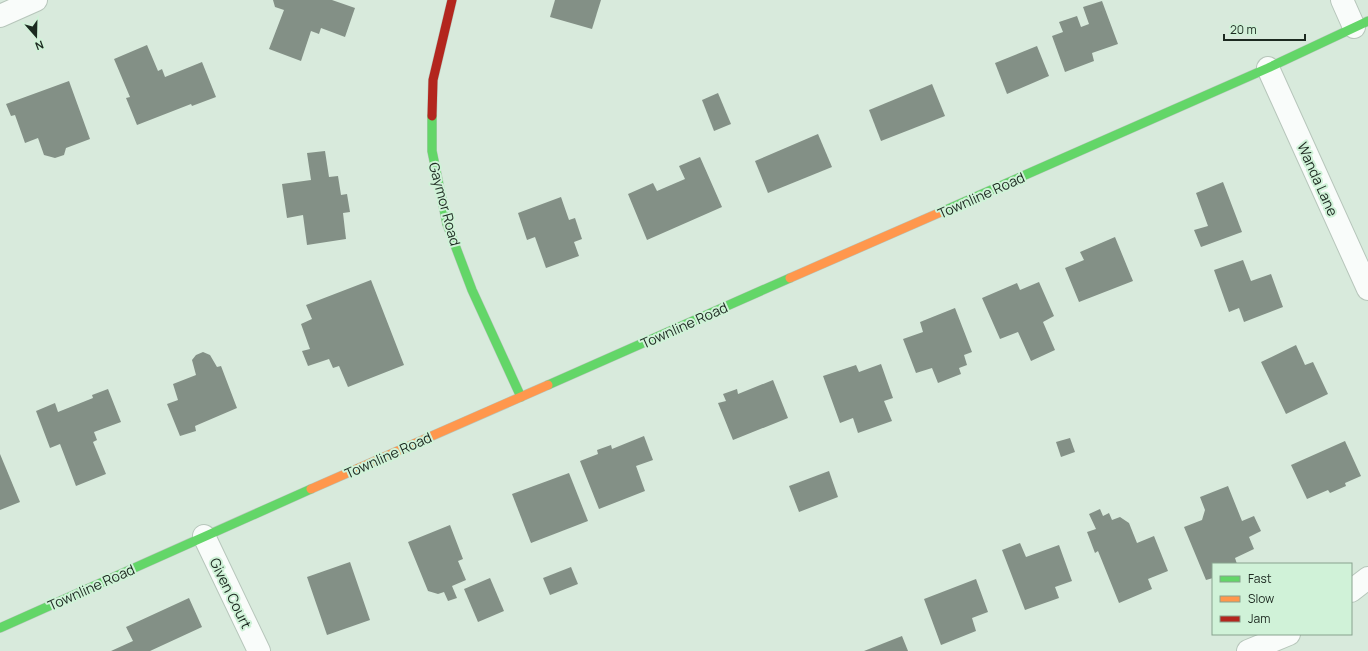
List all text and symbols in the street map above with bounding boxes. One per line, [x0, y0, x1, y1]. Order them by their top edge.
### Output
north arrow [16, 16, 56, 56]
scale bar [1224, 16, 1305, 42]
text: 20 m [1230, 21, 1257, 38]
text: N [33, 37, 46, 54]
street label: Wanda Lane [1293, 139, 1343, 219]
street label: Gaymor Road [425, 160, 465, 248]
street label: Townline Road [935, 167, 1027, 223]
street label: Townline Road [638, 297, 730, 353]
street label: Townline Road [342, 427, 434, 483]
street label: Given Court [206, 555, 256, 632]
street label: Townline Road [45, 559, 137, 615]
legend [1212, 563, 1352, 635]
text: Fast [1248, 570, 1272, 587]
text: Slow [1248, 590, 1274, 607]
text: Jam [1248, 610, 1270, 627]

